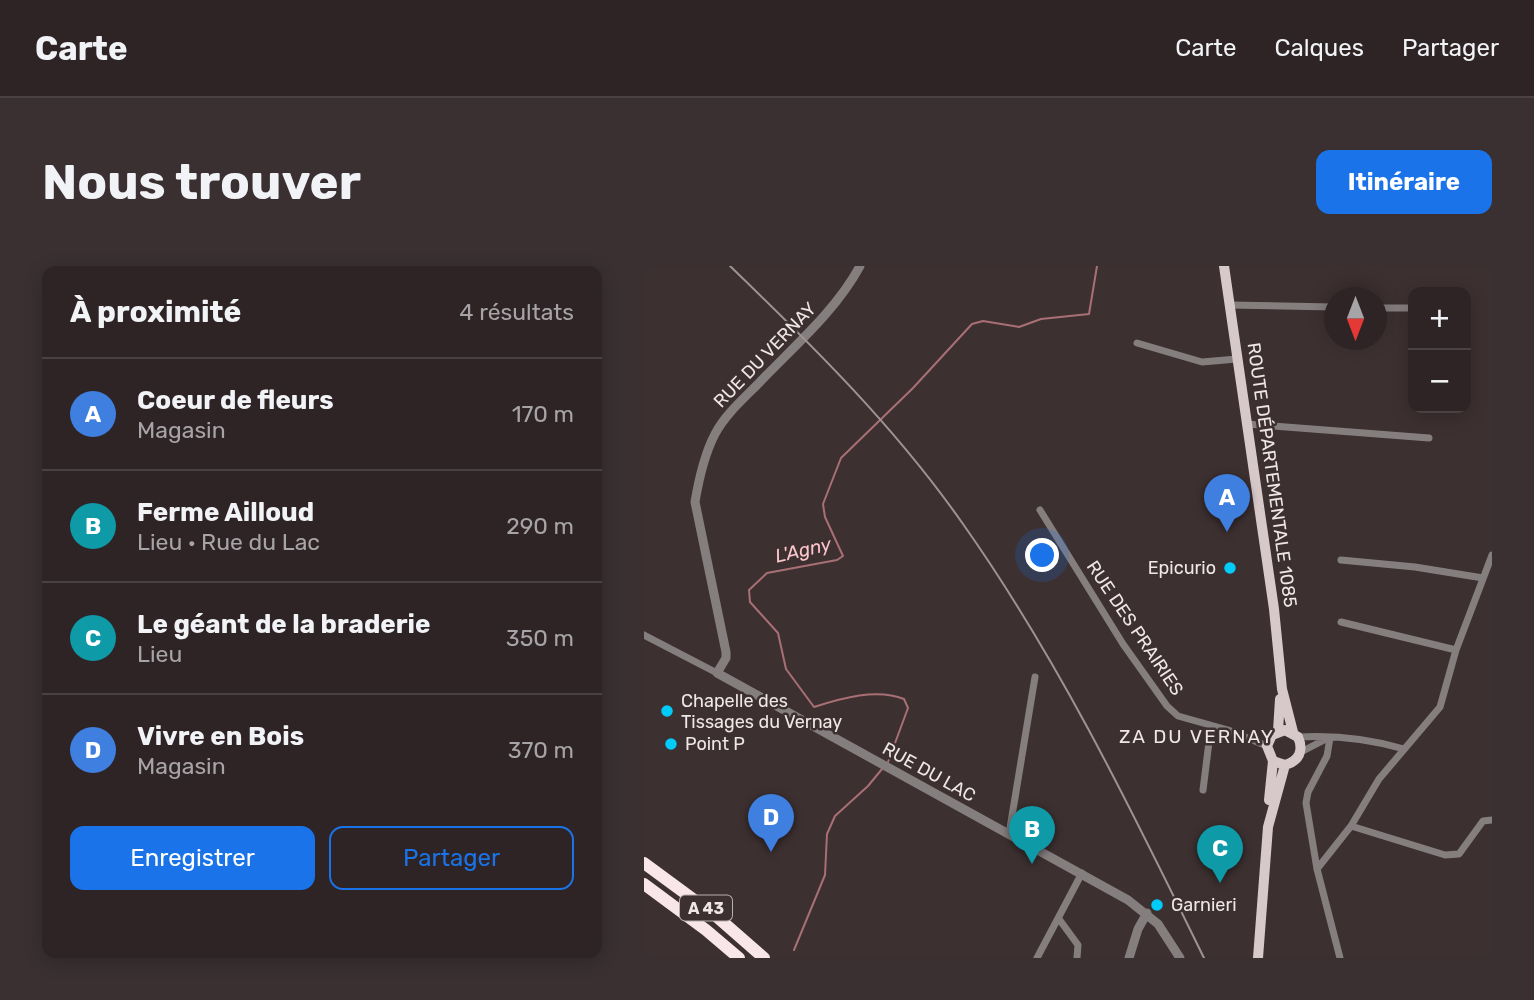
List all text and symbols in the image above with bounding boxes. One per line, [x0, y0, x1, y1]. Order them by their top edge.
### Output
text: Carte [35, 29, 128, 68]
text: Carte [1175, 34, 1236, 62]
text: Calques [1274, 34, 1364, 62]
text: Partager [1402, 34, 1499, 62]
button: Itinéraire [1316, 150, 1492, 214]
text: Nous trouver [42, 153, 361, 211]
north arrow [1324, 287, 1387, 350]
map controls [1408, 287, 1471, 413]
button: + [1408, 287, 1471, 350]
text: À proximité [70, 294, 241, 330]
street label: RUE DU VERNAY [709, 297, 821, 412]
text: 4 résultats [459, 298, 574, 326]
street label: ROUTE DÉPARTEMENTALE 1085 [1243, 341, 1301, 609]
button: − [1408, 350, 1471, 413]
text: Coeur de fleurs [137, 385, 334, 416]
text: A [85, 400, 101, 428]
text: 170 m [512, 400, 574, 428]
text: Magasin [137, 416, 226, 444]
pin: A [1204, 474, 1250, 532]
text: Ferme Ailloud [137, 497, 314, 528]
text: B [85, 512, 101, 540]
text: 290 m [506, 512, 574, 540]
text: Lieu · Rue du Lac [137, 528, 320, 556]
water label: L'Agny [773, 532, 834, 568]
your location [1025, 538, 1059, 572]
street label: RUE DES PRAIRIES [1082, 556, 1188, 700]
place label: Epicurio [1148, 557, 1216, 579]
marker: Epicurio [1222, 560, 1238, 576]
text: Le géant de la braderie [137, 609, 430, 640]
text: C [85, 624, 101, 652]
text: 350 m [506, 624, 574, 652]
text: Lieu [137, 640, 182, 668]
place label: Chapelle des Tissages du Vernay [681, 690, 842, 733]
marker: Chapelle des Tissages du Vernay [659, 703, 675, 719]
text: Vivre en Bois [137, 721, 304, 752]
district label: ZA DU VERNAY [1119, 725, 1275, 748]
place label: Point P [685, 733, 745, 755]
text: D [85, 736, 101, 764]
text: 370 m [508, 736, 574, 764]
marker: Point P [663, 736, 679, 752]
street label: RUE DU LAC [879, 737, 979, 807]
text: Magasin [137, 752, 226, 780]
pin: D [748, 794, 794, 852]
pin: B [1009, 806, 1055, 864]
pin: C [1197, 825, 1243, 883]
button: Enregistrer [70, 826, 315, 890]
button: Partager [329, 826, 574, 890]
place label: Garnieri [1171, 894, 1237, 916]
road number: A 43 [680, 895, 732, 920]
marker: Garnieri [1149, 897, 1165, 913]

